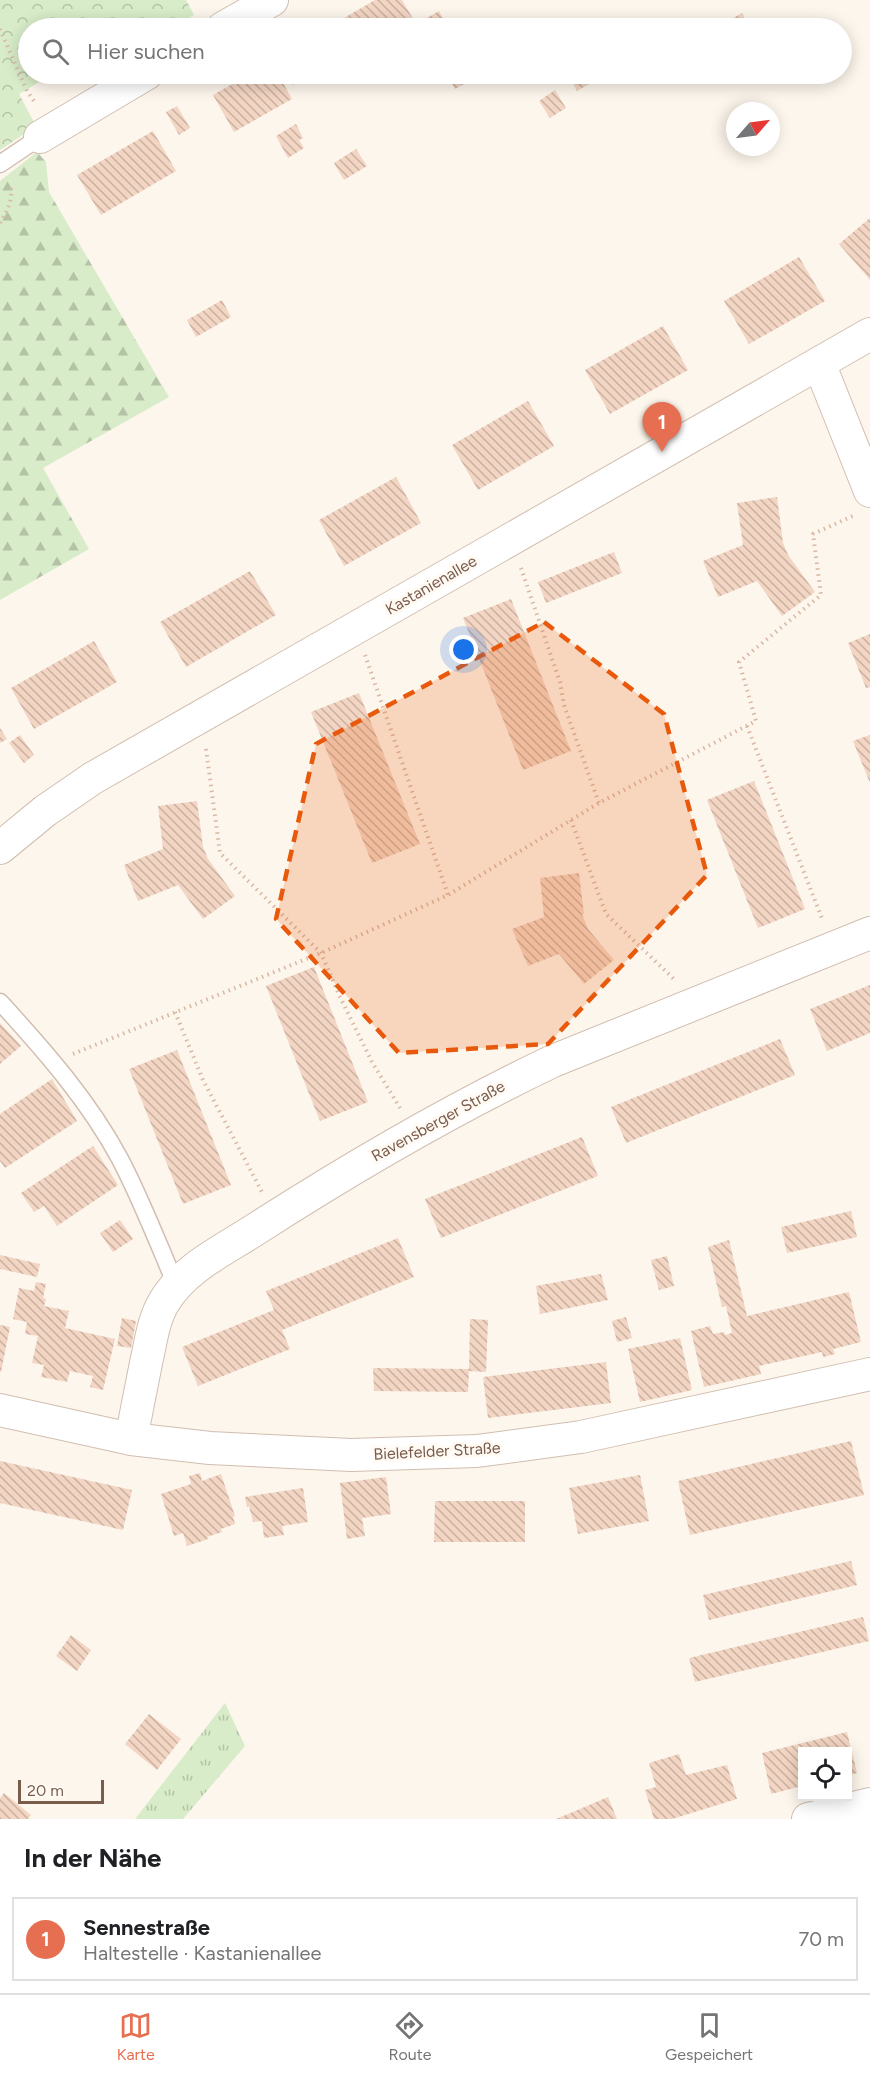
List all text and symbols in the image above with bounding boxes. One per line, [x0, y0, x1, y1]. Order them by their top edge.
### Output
search box [18, 18, 852, 84]
icon: search [39, 35, 72, 68]
text: Hier suchen [87, 38, 205, 65]
north arrow [726, 102, 780, 156]
pin: 1 [642, 402, 682, 452]
street label: Kastanienallee [382, 551, 480, 619]
your location [449, 635, 478, 664]
street label: Ravensberger Straße [368, 1076, 508, 1166]
street label: Bielefelder Straße [373, 1438, 501, 1464]
map controls [798, 1747, 852, 1801]
button: locate [798, 1747, 852, 1801]
scale bar [18, 1777, 104, 1804]
text: 20 m [27, 1781, 64, 1800]
text: In der Nähe [24, 1842, 161, 1874]
text: Sennestraße [83, 1914, 210, 1941]
text: 1 [41, 1927, 50, 1951]
text: 70 m [798, 1927, 844, 1951]
text: Haltestelle · Kastanienallee [83, 1941, 321, 1965]
tab: Karte [117, 2009, 155, 2064]
tab: Route [388, 2009, 431, 2064]
tab: Gespeichert [665, 2009, 753, 2064]

